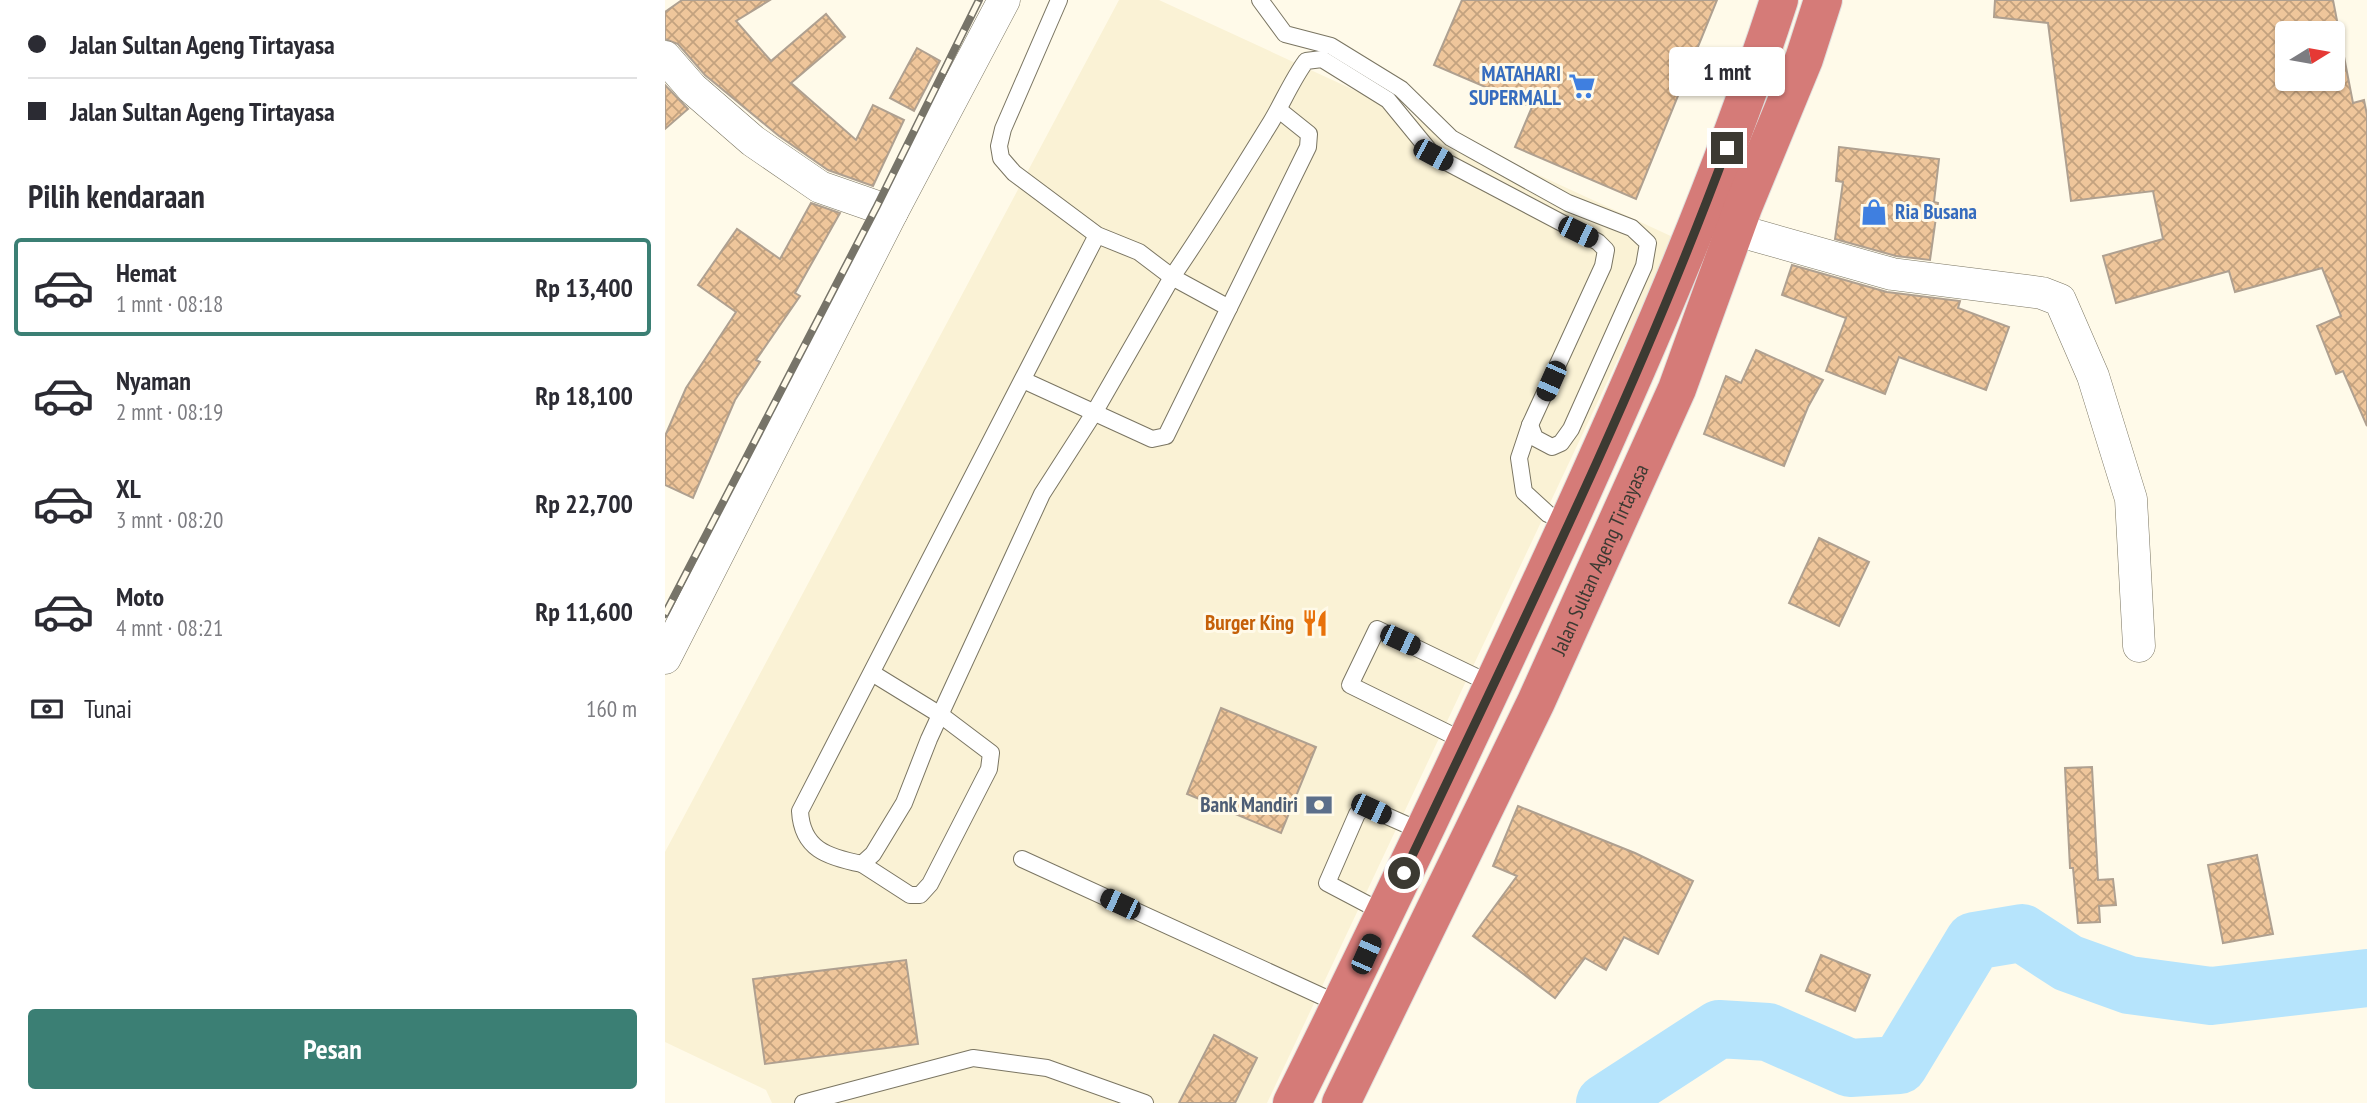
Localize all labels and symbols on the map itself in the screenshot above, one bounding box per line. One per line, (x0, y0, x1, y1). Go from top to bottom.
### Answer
north arrow (2275, 21, 2345, 91)
callout: 1 mnt (1669, 46, 1785, 96)
place label: MATAHARI SUPERMALL (1469, 60, 1561, 111)
supermarket icon: MATAHARI SUPERMALL (1567, 71, 1597, 101)
route end (1711, 132, 1743, 164)
car (1410, 136, 1457, 174)
shop icon: Ria Busana (1859, 197, 1889, 227)
place label: Ria Busana (1895, 198, 1977, 225)
car (1555, 213, 1602, 251)
car (1533, 358, 1570, 404)
street label: Jalan Sultan Ageng Tirtayasa (1544, 460, 1654, 660)
restaurant icon: Burger King (1300, 608, 1330, 638)
place label: Burger King (1205, 609, 1294, 636)
car (1377, 622, 1424, 658)
bank icon: Bank Mandiri (1304, 790, 1334, 820)
place label: Bank Mandiri (1200, 791, 1298, 818)
car (1348, 791, 1395, 827)
route start (1388, 857, 1420, 889)
car (1097, 886, 1144, 922)
car (1348, 931, 1385, 977)

